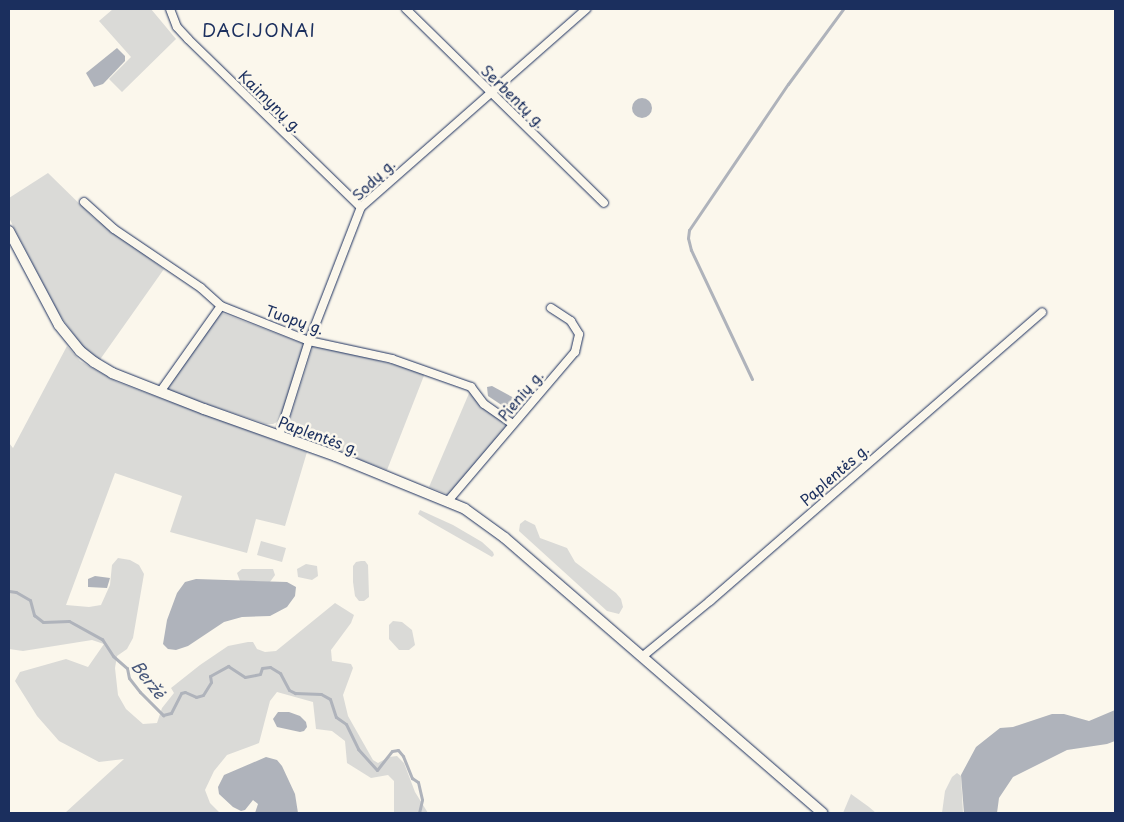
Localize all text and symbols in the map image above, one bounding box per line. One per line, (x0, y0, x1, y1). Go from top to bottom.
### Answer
district label: DACIJONAI (201, 19, 317, 41)
street label: Serbentų g. (478, 61, 550, 131)
street label: Kaimynų g. (235, 66, 307, 136)
street label: Sodų g. (348, 154, 398, 204)
street label: Tuopų g. (263, 301, 327, 337)
street label: Pienių g. (494, 366, 546, 424)
street label: Paplentės g. (276, 412, 362, 458)
street label: Paplentės g. (796, 439, 872, 509)
water label: Beržė (128, 656, 170, 702)

